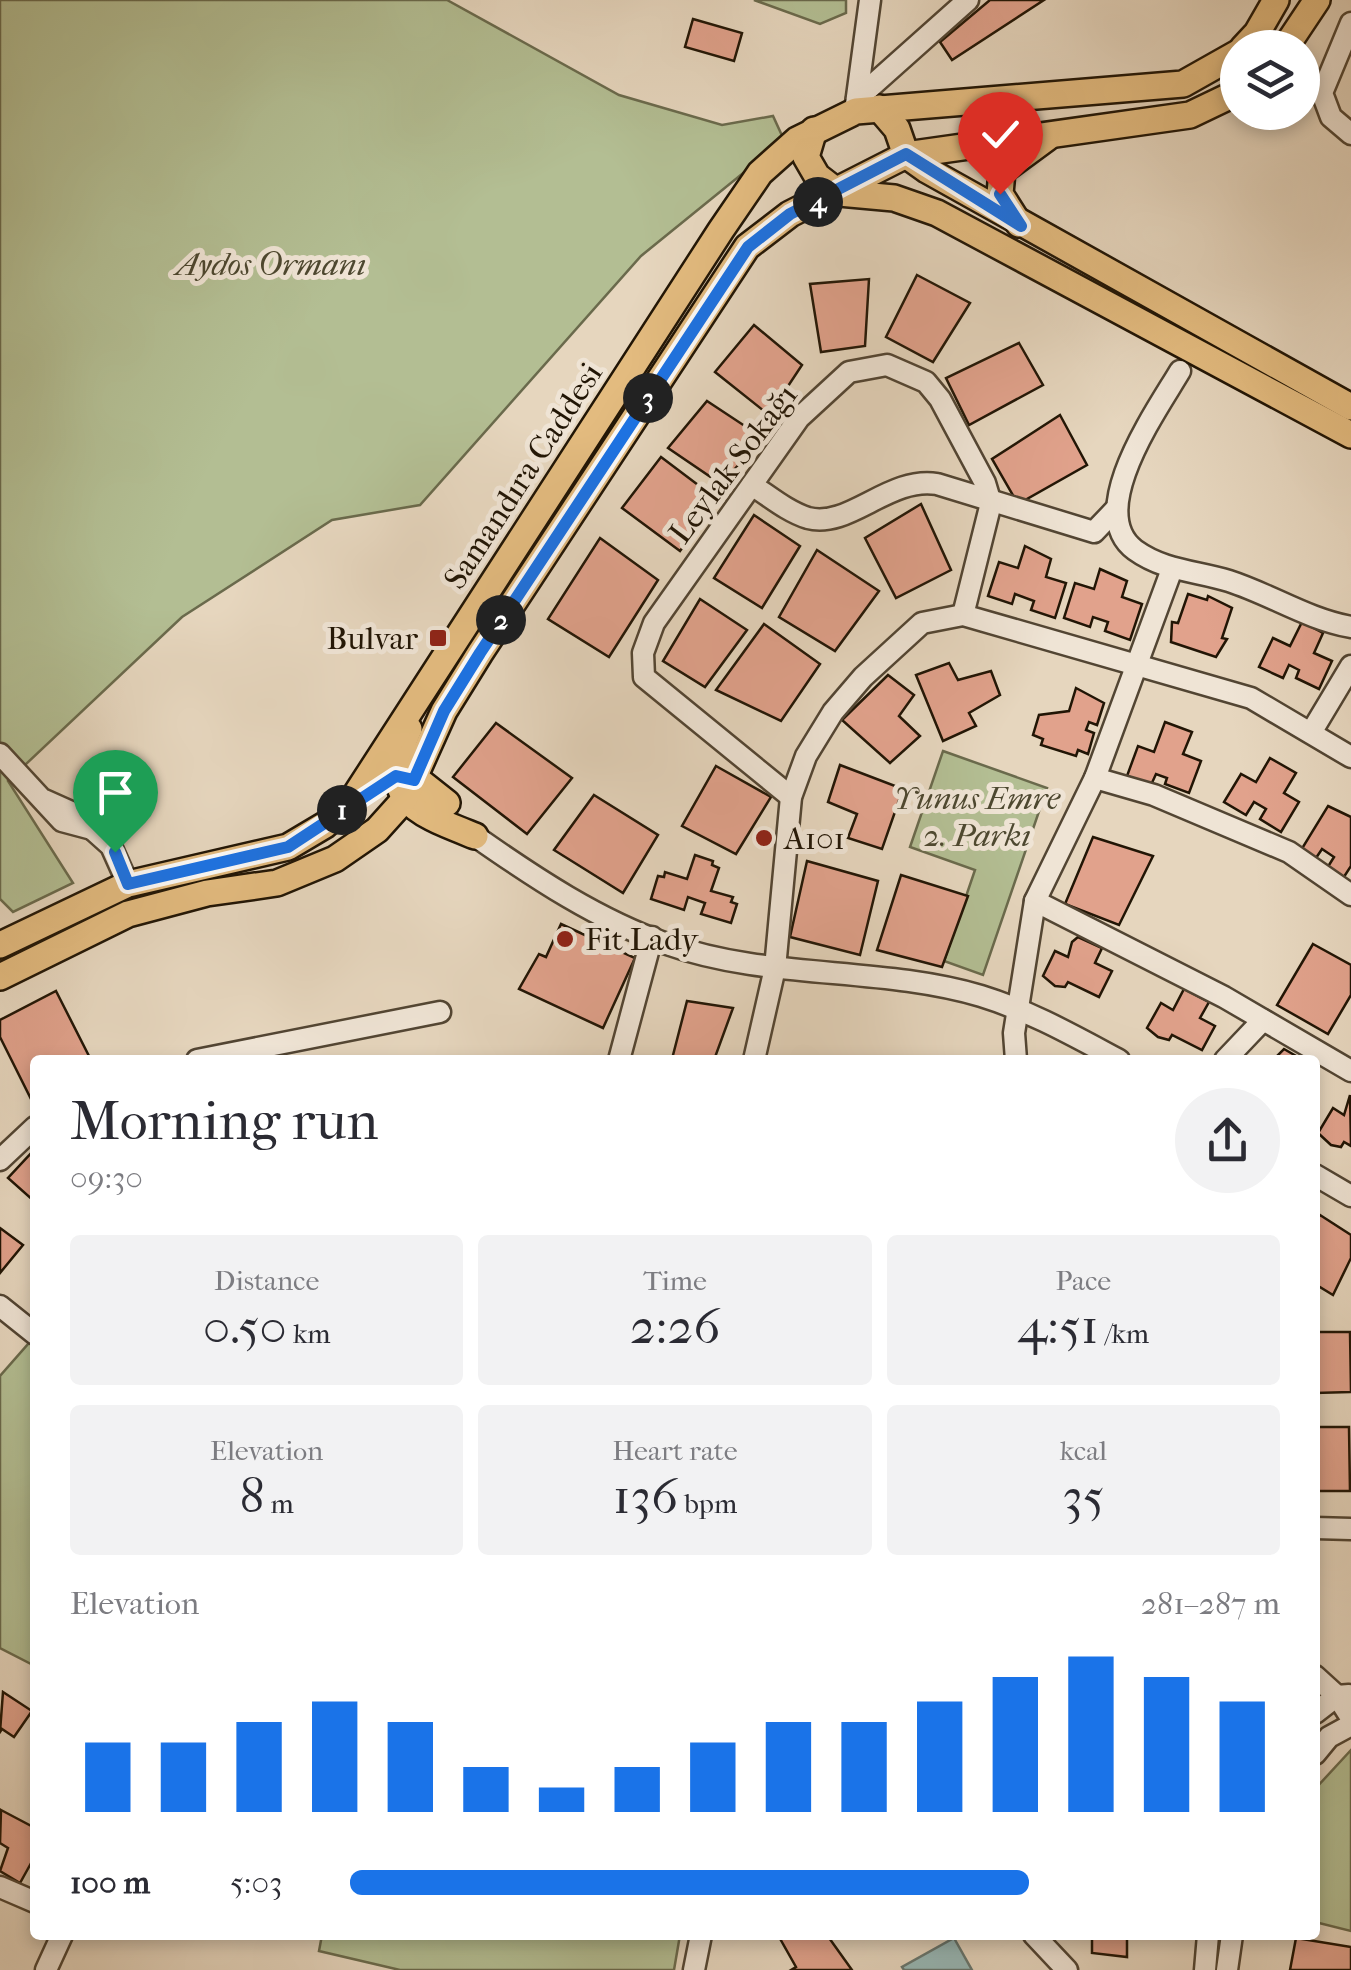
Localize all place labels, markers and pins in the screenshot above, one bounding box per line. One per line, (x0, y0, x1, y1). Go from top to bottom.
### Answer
pin (958, 92, 1043, 195)
pin: 4 (793, 177, 843, 227)
pin: 3 (623, 373, 673, 423)
pin: 2 (476, 595, 526, 645)
place label: Bulvar (327, 620, 418, 657)
marker: Bulvar (427, 627, 449, 649)
pin (73, 750, 158, 853)
pin: 1 (317, 785, 367, 835)
place label: A101 (782, 820, 845, 857)
marker: A101 (753, 827, 775, 849)
place label: Fit Lady (585, 921, 699, 958)
marker: Fit Lady (554, 928, 576, 950)

